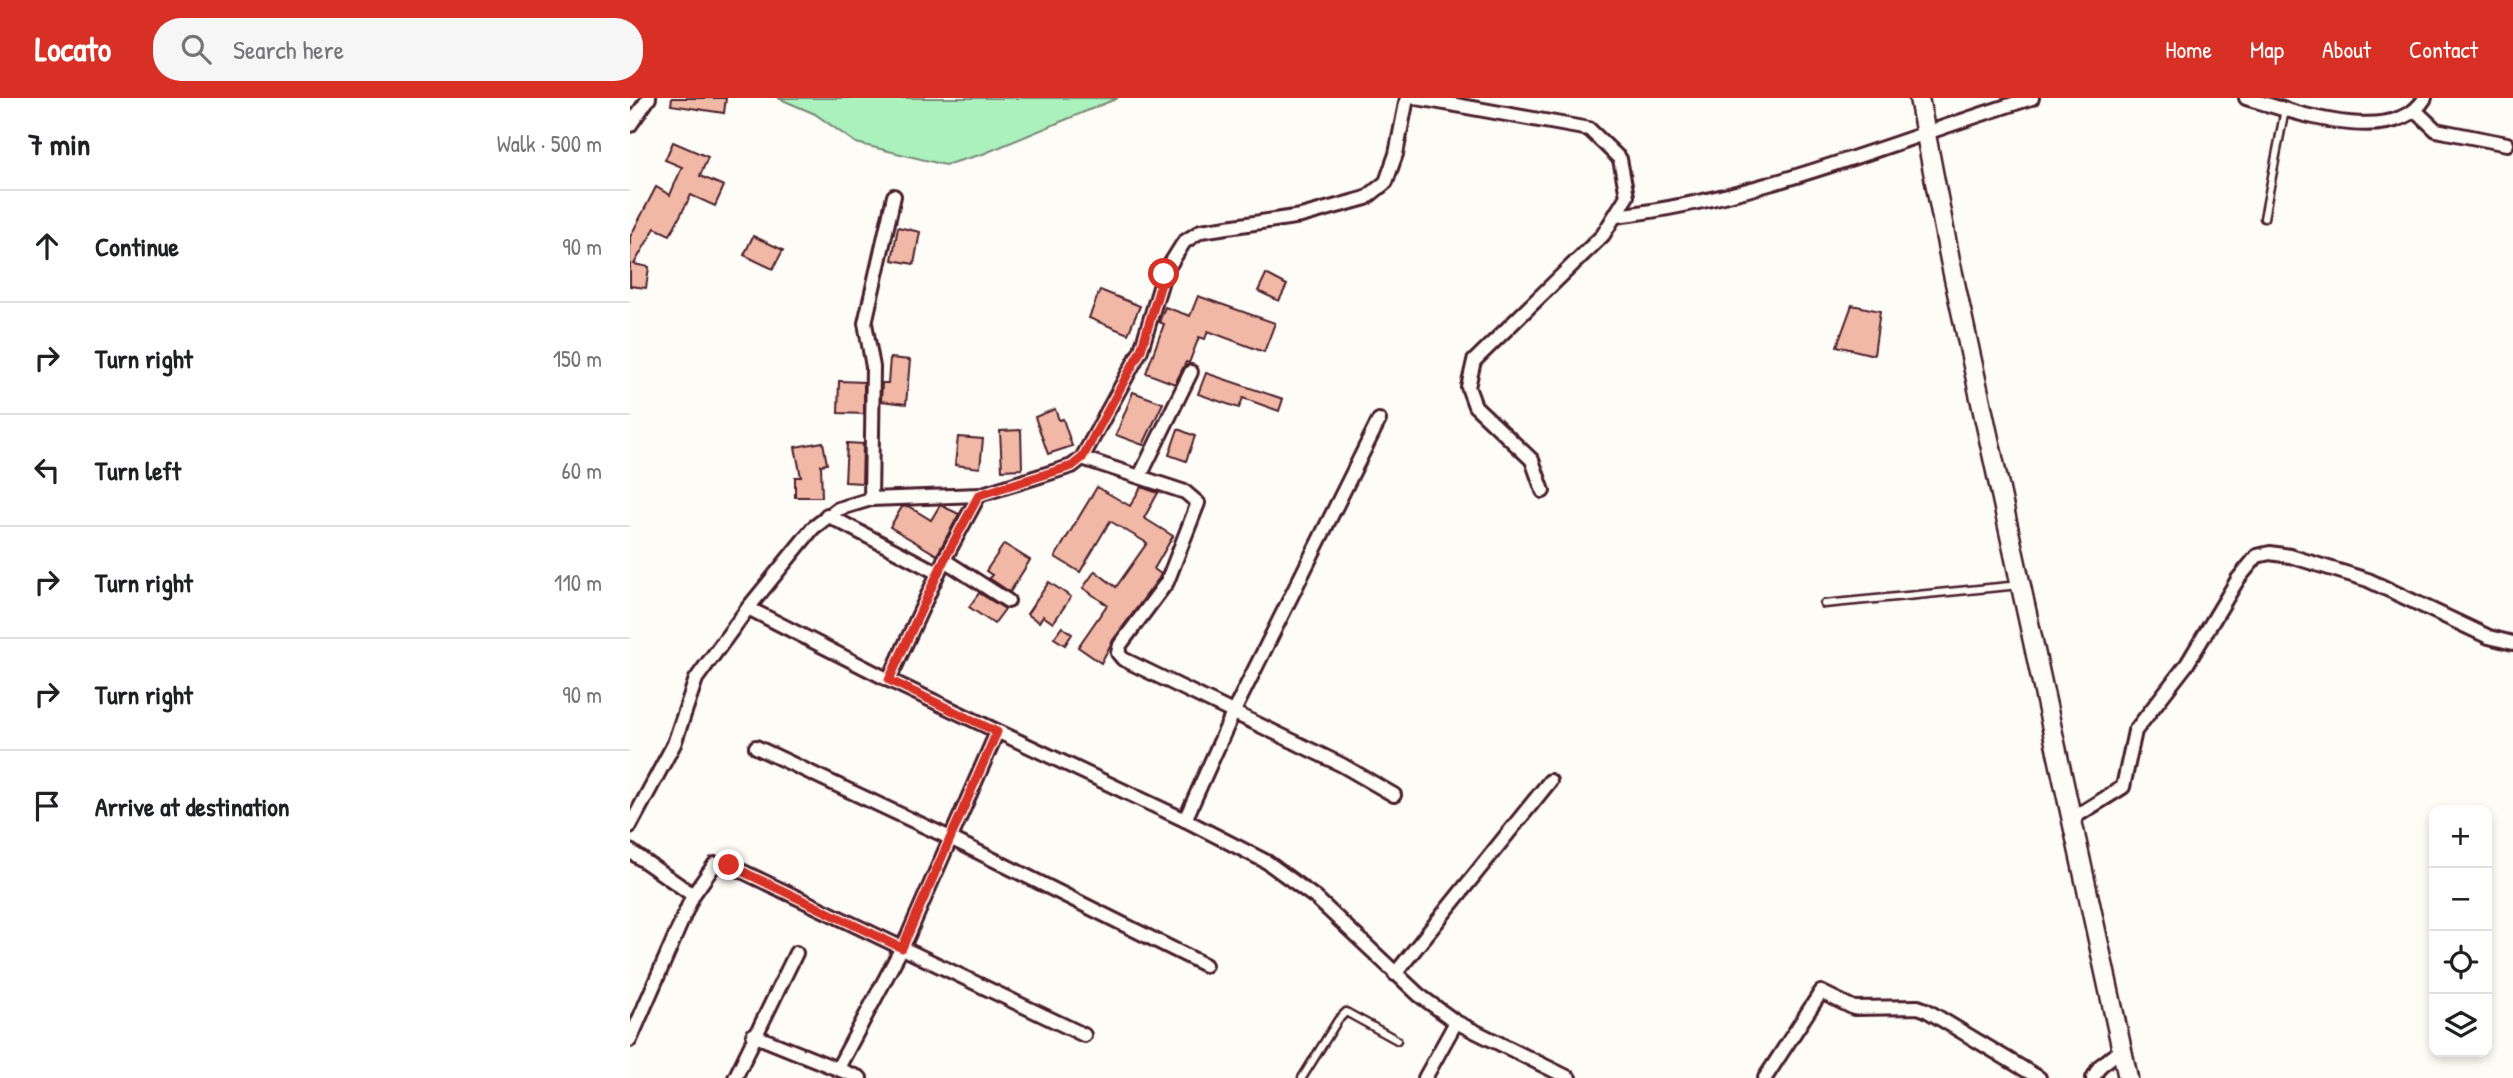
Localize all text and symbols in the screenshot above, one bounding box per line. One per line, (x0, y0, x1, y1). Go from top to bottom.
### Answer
search box (153, 18, 643, 81)
text: Locato (35, 27, 111, 71)
icon: search (177, 30, 215, 68)
text: Search here (233, 32, 344, 67)
text: Home (2165, 33, 2212, 65)
text: Map (2250, 33, 2284, 65)
text: About (2322, 33, 2371, 65)
text: Contact (2409, 33, 2478, 65)
text: 7 min (28, 124, 90, 164)
text: Walk · 500 m (497, 128, 602, 159)
icon: ahead (28, 227, 66, 265)
text: Continue (95, 229, 179, 264)
text: 90 m (562, 231, 602, 262)
route start (1148, 258, 1179, 289)
icon: right (28, 339, 66, 377)
text: Turn right (95, 341, 193, 376)
text: 150 m (553, 343, 602, 374)
icon: left (28, 451, 66, 489)
text: Turn left (95, 453, 181, 488)
text: 60 m (562, 455, 602, 486)
icon: right (28, 563, 66, 601)
text: Turn right (95, 565, 193, 600)
text: 110 m (554, 567, 602, 598)
icon: right (28, 675, 66, 713)
text: Turn right (95, 677, 193, 712)
text: 90 m (562, 679, 602, 710)
icon: arrive (28, 787, 66, 825)
text: Arrive at destination (95, 789, 290, 824)
map controls (2429, 805, 2492, 1057)
button: + (2429, 805, 2492, 868)
route end (713, 849, 744, 880)
button: − (2429, 868, 2492, 931)
button: locate (2429, 931, 2492, 994)
button: layers (2429, 994, 2492, 1057)

